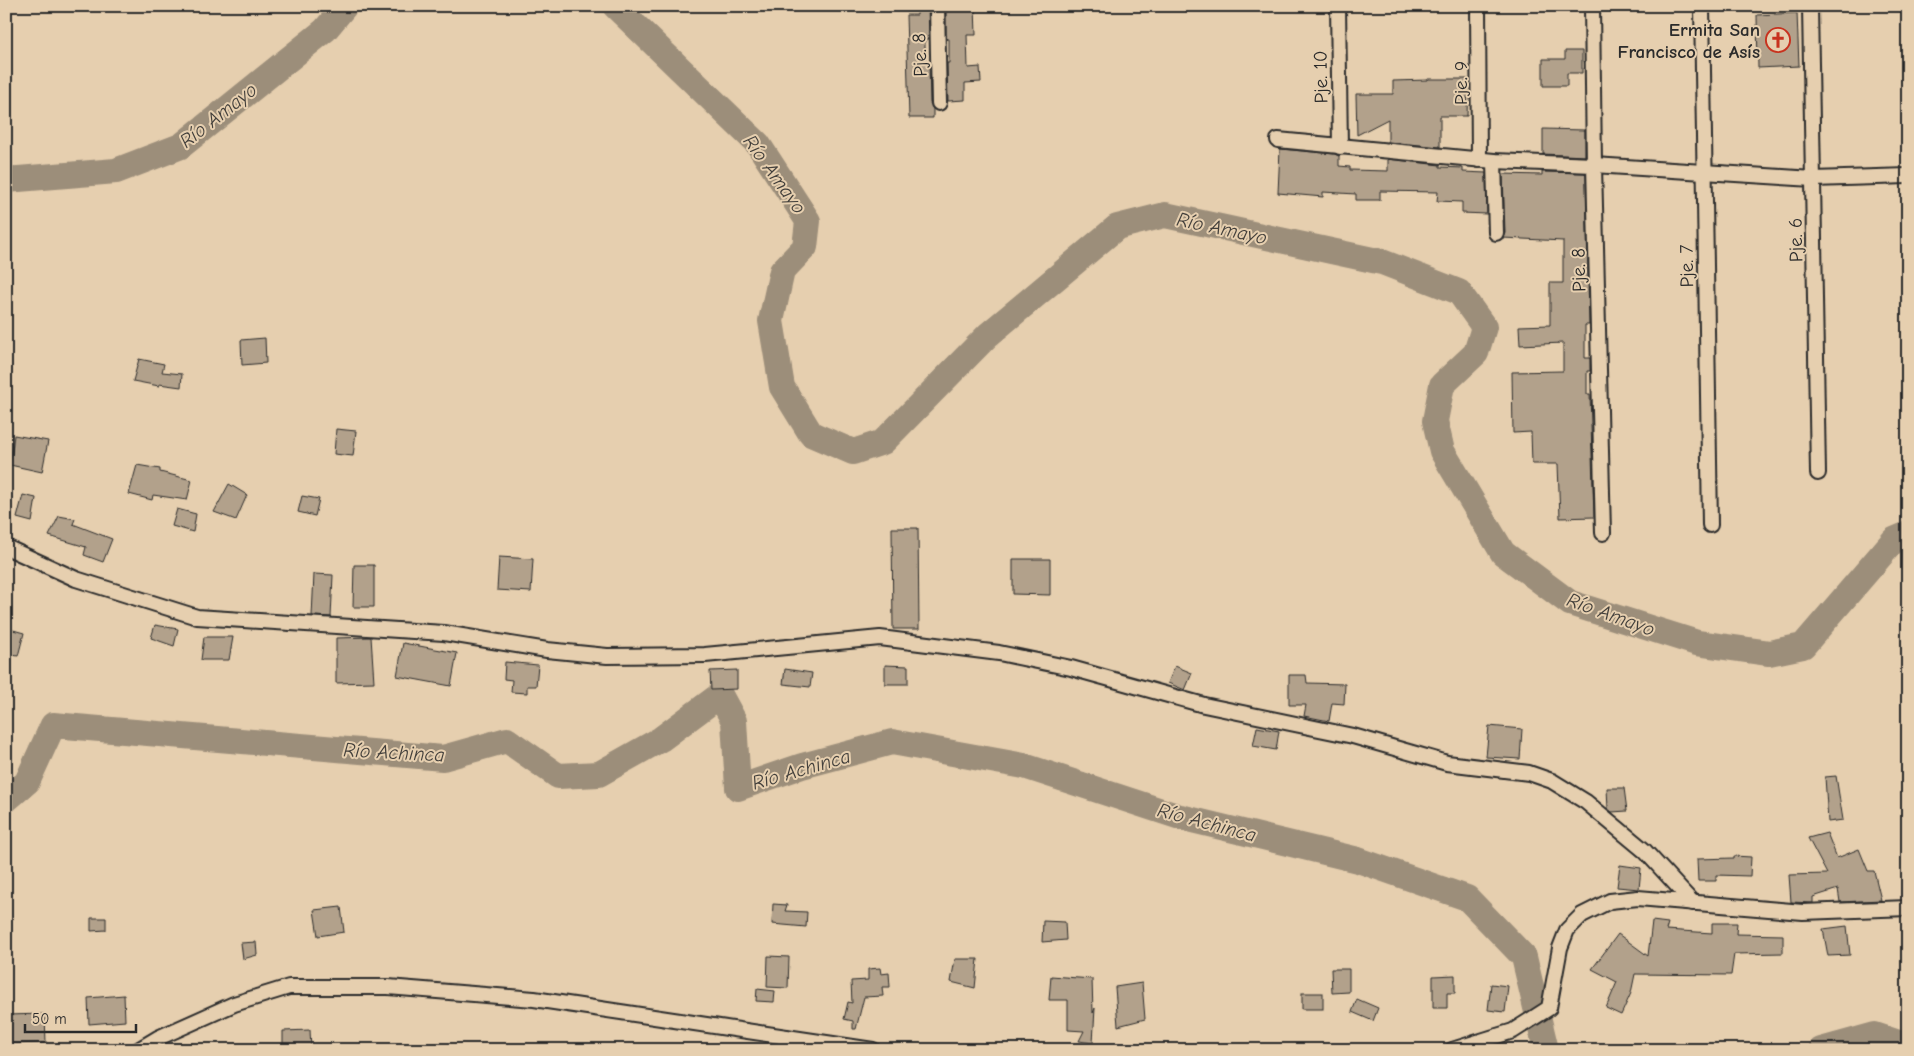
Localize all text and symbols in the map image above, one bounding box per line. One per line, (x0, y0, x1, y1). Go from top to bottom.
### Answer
place label: Ermita San Francisco de Asís (1617, 19, 1760, 63)
church icon: Ermita San Francisco de Asís (1765, 27, 1791, 53)
street label: Pje. 8 (908, 33, 932, 77)
street label: Pje. 10 (1310, 50, 1332, 104)
street label: Pje. 9 (1450, 61, 1472, 105)
water label: Río Amayo (175, 78, 262, 153)
water label: Río Amayo (738, 130, 811, 218)
water label: Río Amayo (1175, 208, 1269, 249)
street label: Pje. 6 (1785, 218, 1807, 262)
street label: Pje. 7 (1676, 244, 1698, 288)
street label: Pje. 8 (1568, 248, 1590, 292)
water label: Río Amayo (1564, 588, 1658, 641)
water label: Río Achinca (343, 738, 445, 767)
water label: Río Achinca (749, 744, 853, 795)
water label: Río Achinca (1155, 798, 1259, 847)
scale bar (25, 1001, 136, 1033)
text: 50 m (32, 1010, 67, 1028)

